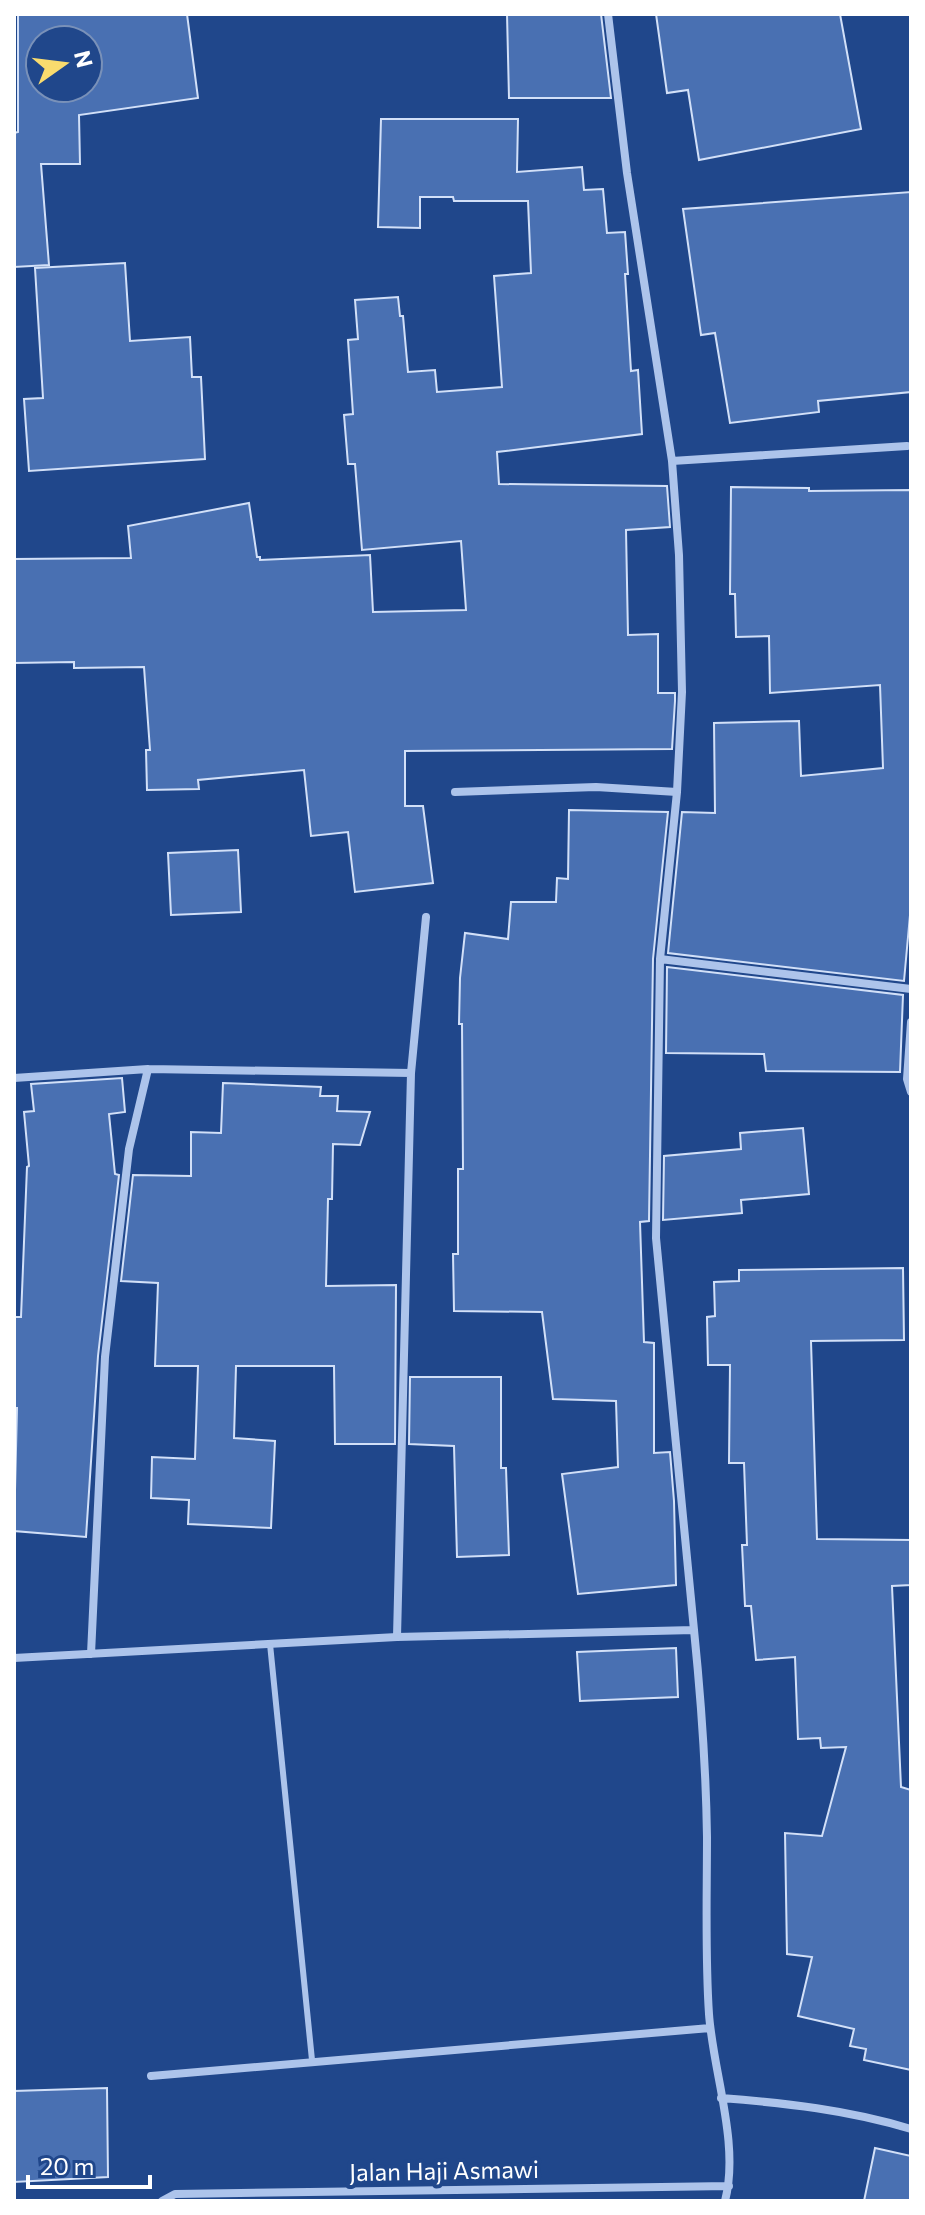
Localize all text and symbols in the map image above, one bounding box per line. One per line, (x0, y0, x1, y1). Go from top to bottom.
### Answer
north arrow (24, 24, 104, 104)
text: N (69, 48, 99, 70)
scale bar (28, 2139, 150, 2189)
text: 20 m (40, 2151, 94, 2180)
street label: Jalan Haji Asmawi (349, 2154, 539, 2186)

